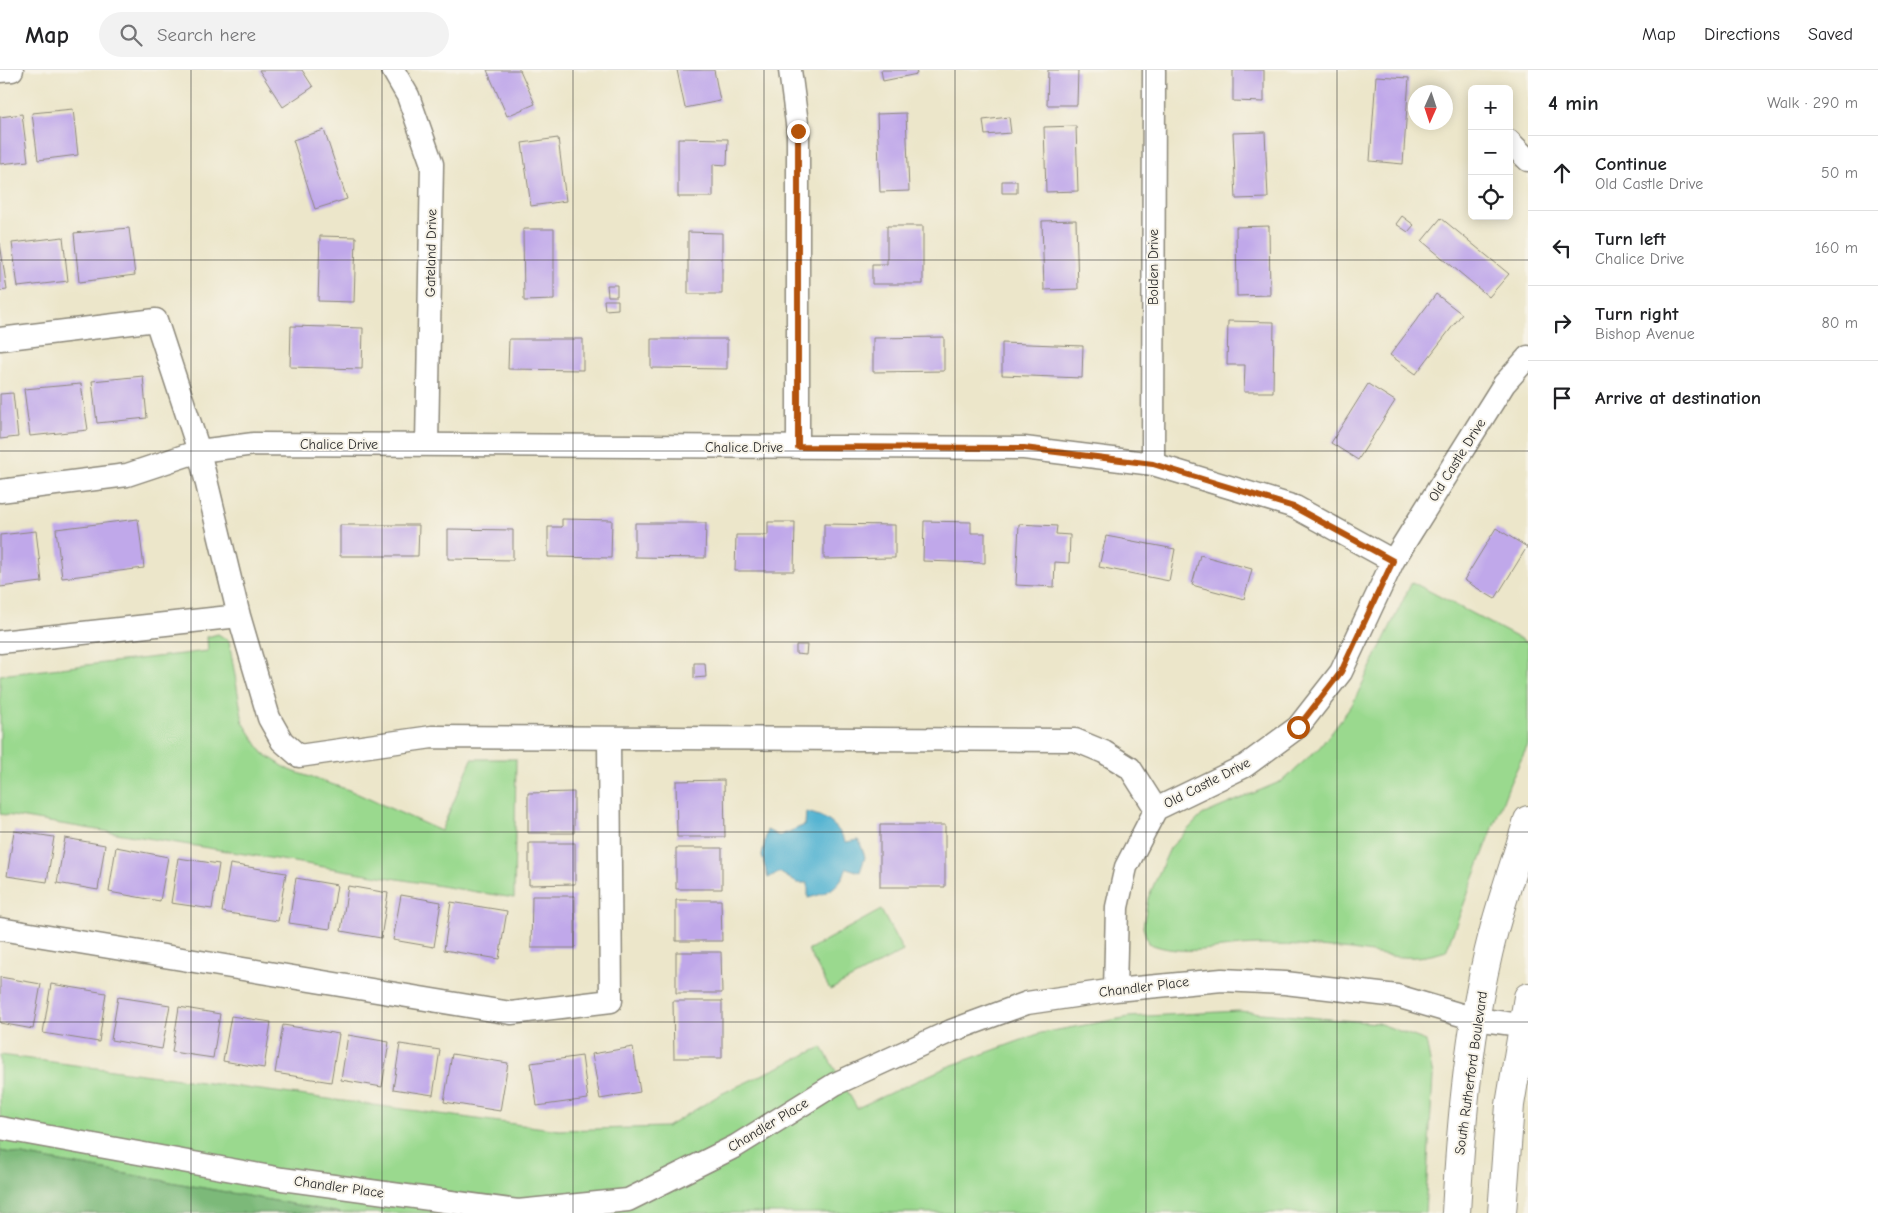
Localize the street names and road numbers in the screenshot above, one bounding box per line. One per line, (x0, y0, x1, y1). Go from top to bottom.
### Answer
street label: Gateland Drive (422, 209, 440, 297)
street label: Bolden Drive (1145, 229, 1162, 305)
street label: Old Castle Drive (1425, 415, 1489, 505)
street label: Chalice Drive (300, 436, 378, 453)
street label: Chalice Drive (705, 439, 783, 456)
street label: Old Castle Drive (1161, 754, 1253, 812)
street label: Chandler Place (1098, 973, 1190, 1001)
street label: South Rutherford Boulevard (1451, 990, 1491, 1156)
street label: Chandler Place (725, 1094, 811, 1156)
street label: Chandler Place (293, 1172, 385, 1202)

